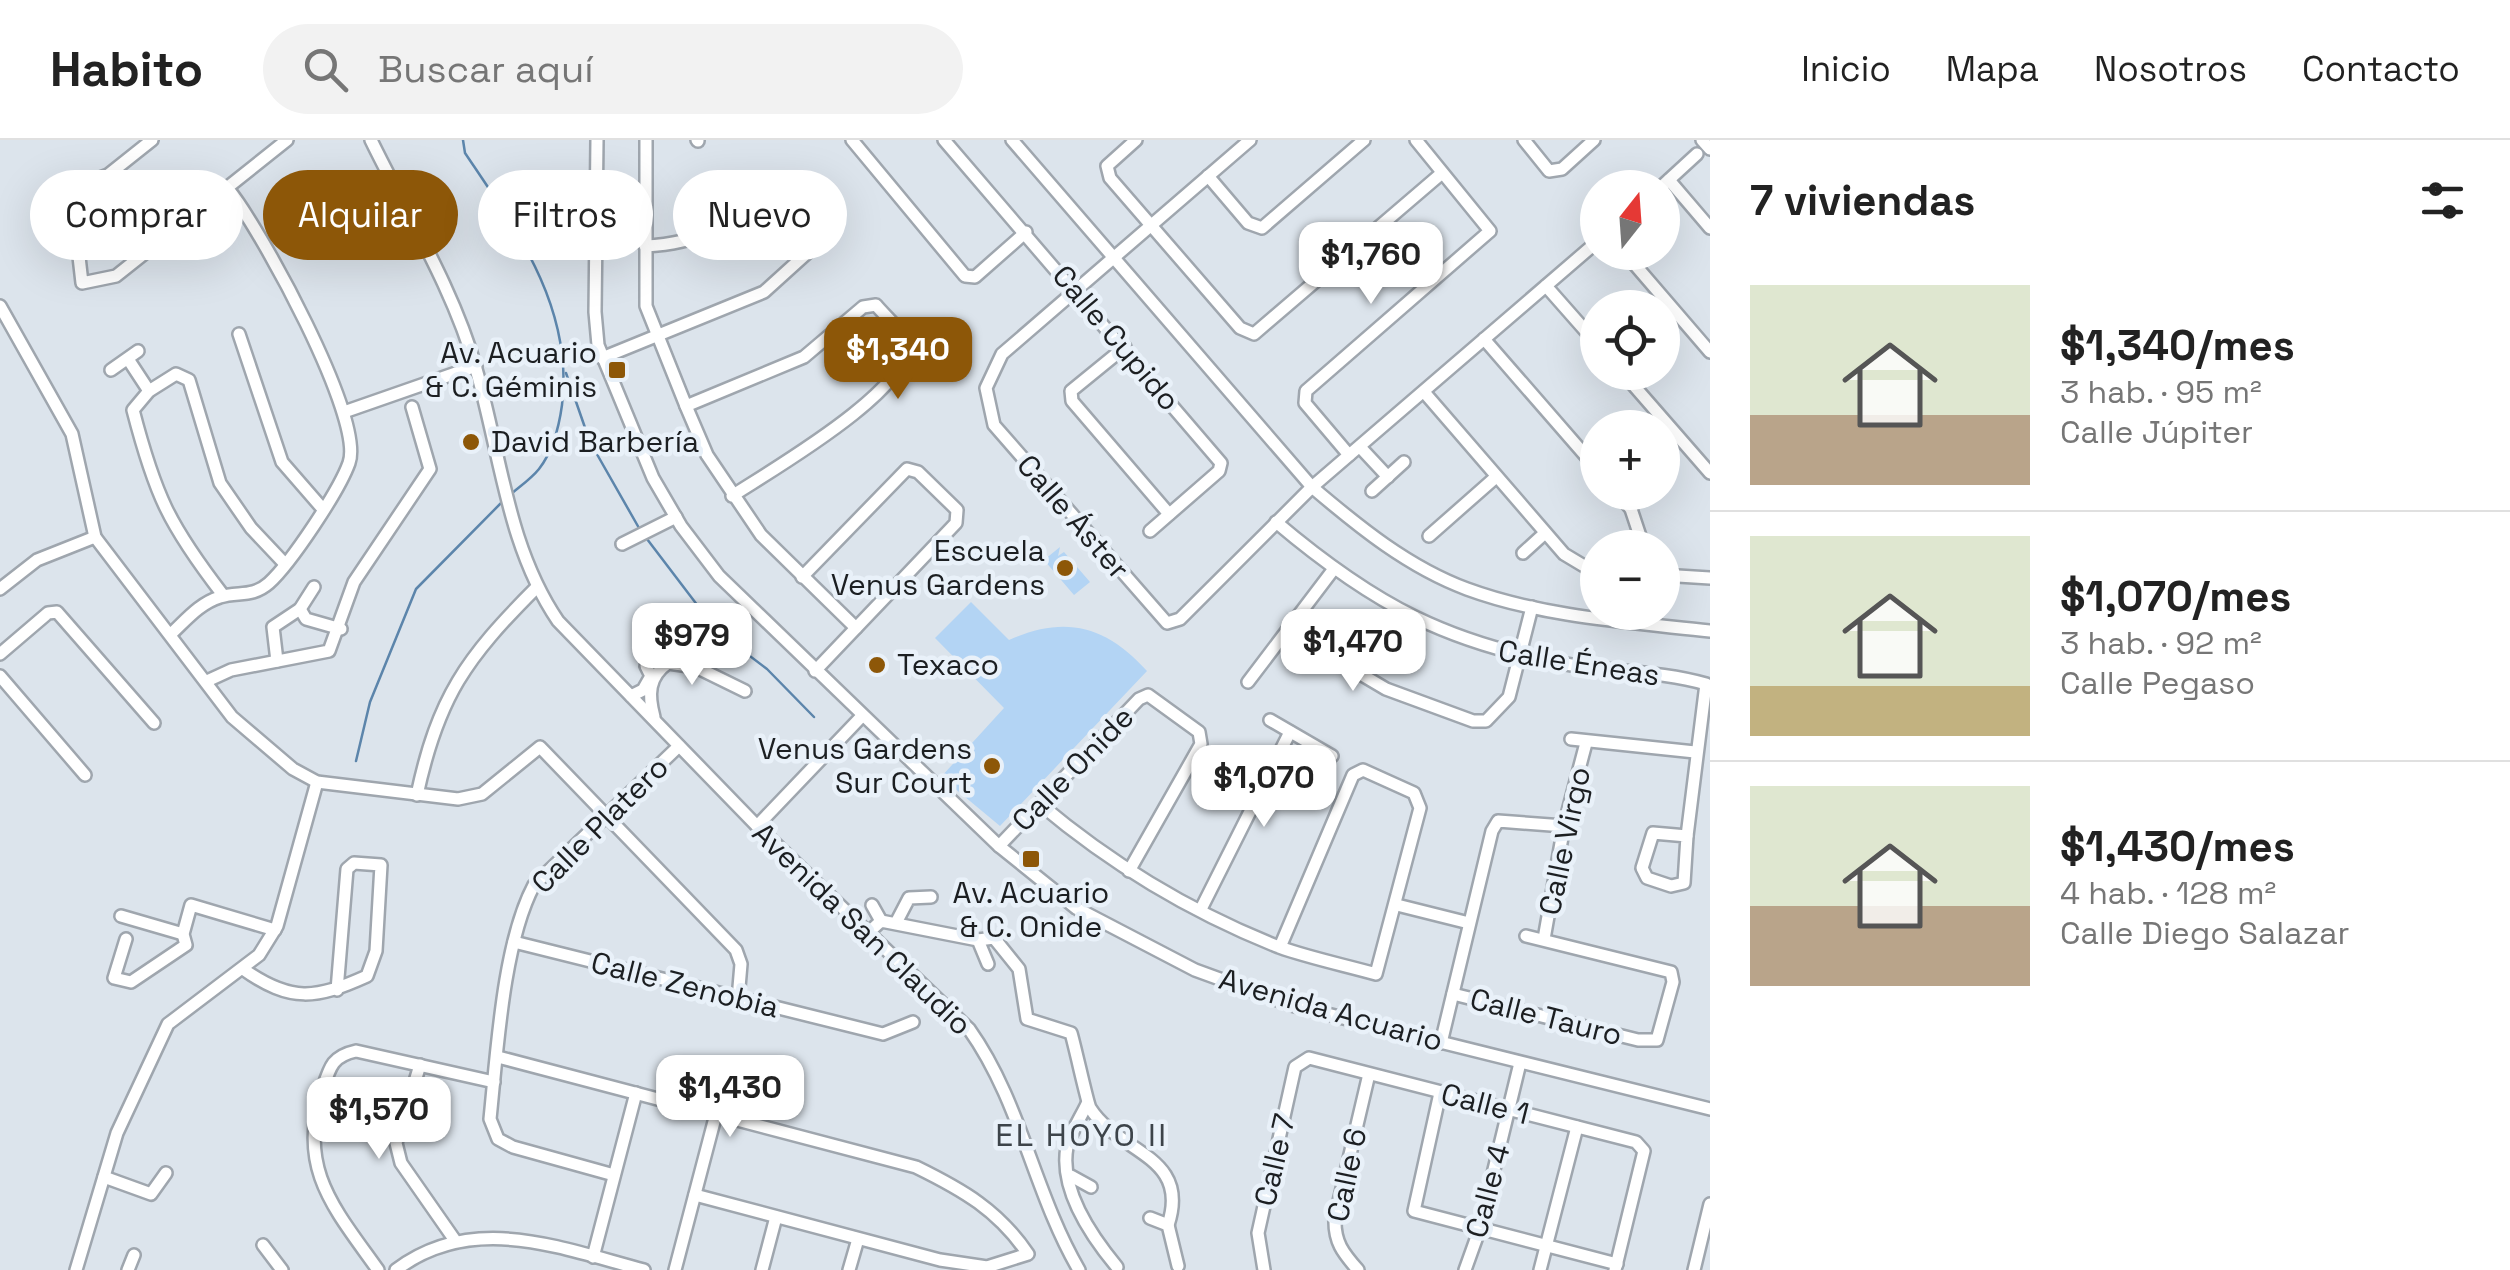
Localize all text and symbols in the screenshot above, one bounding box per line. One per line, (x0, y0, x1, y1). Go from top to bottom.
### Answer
search box (263, 24, 963, 114)
text: Habito (50, 39, 203, 100)
icon: search (298, 42, 353, 97)
text: Buscar aquí (378, 45, 593, 93)
text: Inicio (1801, 47, 1891, 91)
text: Mapa (1946, 47, 2039, 91)
text: Nosotros (2094, 47, 2247, 91)
text: Contacto (2302, 47, 2460, 91)
chip: Comprar (30, 170, 243, 260)
chip: Alquilar (263, 170, 458, 260)
chip: Filtros (478, 170, 653, 260)
chip: Nuevo (673, 170, 847, 260)
north arrow (1580, 170, 1680, 270)
map controls (1580, 170, 1680, 630)
icon: filters (2415, 173, 2470, 228)
text: 7 viviendas (1750, 174, 1975, 227)
pin: $1,760 (1290, 222, 1452, 307)
text: $1,760 (1321, 234, 1421, 274)
street label: Calle Cupido (1044, 257, 1189, 419)
button: locate (1580, 290, 1680, 390)
pin: $1,340 (817, 317, 979, 402)
text: $1,340/mes (2060, 319, 2295, 372)
icon: home (1830, 325, 1950, 445)
text: $1,340 (846, 329, 950, 369)
place label: Av. Acuario & C. Géminis (425, 333, 597, 406)
marker: Av. Acuario & C. Géminis (606, 359, 628, 381)
text: 3 hab. · 95 m² (2060, 372, 2262, 412)
button: + (1580, 410, 1680, 510)
text: Calle Júpiter (2060, 412, 2253, 452)
place label: David Barbería (491, 422, 699, 461)
marker: David Barbería (460, 431, 482, 453)
street label: Calle Áster (1008, 446, 1138, 587)
button: − (1580, 530, 1680, 630)
place label: Escuela Venus Gardens (831, 531, 1045, 604)
marker: Escuela Venus Gardens (1054, 557, 1076, 579)
text: $1,070/mes (2060, 570, 2291, 623)
icon: home (1830, 576, 1950, 696)
pin: $979 (633, 603, 751, 688)
pin: $1,470 (1272, 609, 1434, 694)
text: $979 (654, 615, 730, 655)
text: $1,470 (1303, 621, 1403, 661)
text: 3 hab. · 92 m² (2060, 623, 2262, 663)
street label: Calle Éneas (1496, 631, 1662, 694)
place label: Texaco (897, 645, 999, 684)
marker: Texaco (866, 654, 888, 676)
text: Calle Pegaso (2060, 663, 2255, 703)
street label: Calle Onide (1003, 698, 1142, 840)
place label: Venus Gardens Sur Court (758, 729, 972, 802)
pin: $1,070 (1183, 745, 1345, 830)
street label: Calle Platero (523, 748, 677, 902)
marker: Venus Gardens Sur Court (981, 755, 1003, 777)
text: $1,070 (1213, 757, 1315, 797)
street label: Calle Virgo (1530, 763, 1599, 919)
street label: Avenida San Claudio (744, 814, 980, 1044)
text: $1,430/mes (2060, 820, 2295, 873)
icon: home (1830, 826, 1950, 946)
marker: Av. Acuario & C. Onide (1020, 848, 1042, 870)
place label: Av. Acuario & C. Onide (953, 873, 1109, 946)
text: 4 hab. · 128 m² (2060, 873, 2276, 913)
text: Calle Diego Salazar (2060, 913, 2350, 953)
street label: Calle Zenobia (587, 942, 783, 1027)
street label: Avenida Acuario (1215, 959, 1448, 1060)
street label: Calle Tauro (1466, 979, 1626, 1054)
pin: $1,430 (649, 1055, 811, 1140)
text: $1,430 (678, 1067, 782, 1107)
street label: Calle 1 (1437, 1074, 1533, 1133)
pin: $1,570 (298, 1077, 460, 1162)
text: $1,570 (329, 1089, 429, 1129)
street label: Calle 7 (1245, 1110, 1304, 1210)
district label: EL HOYO II (995, 1115, 1169, 1155)
street label: Calle 6 (1318, 1124, 1375, 1225)
street label: Calle 4 (1456, 1140, 1519, 1242)

